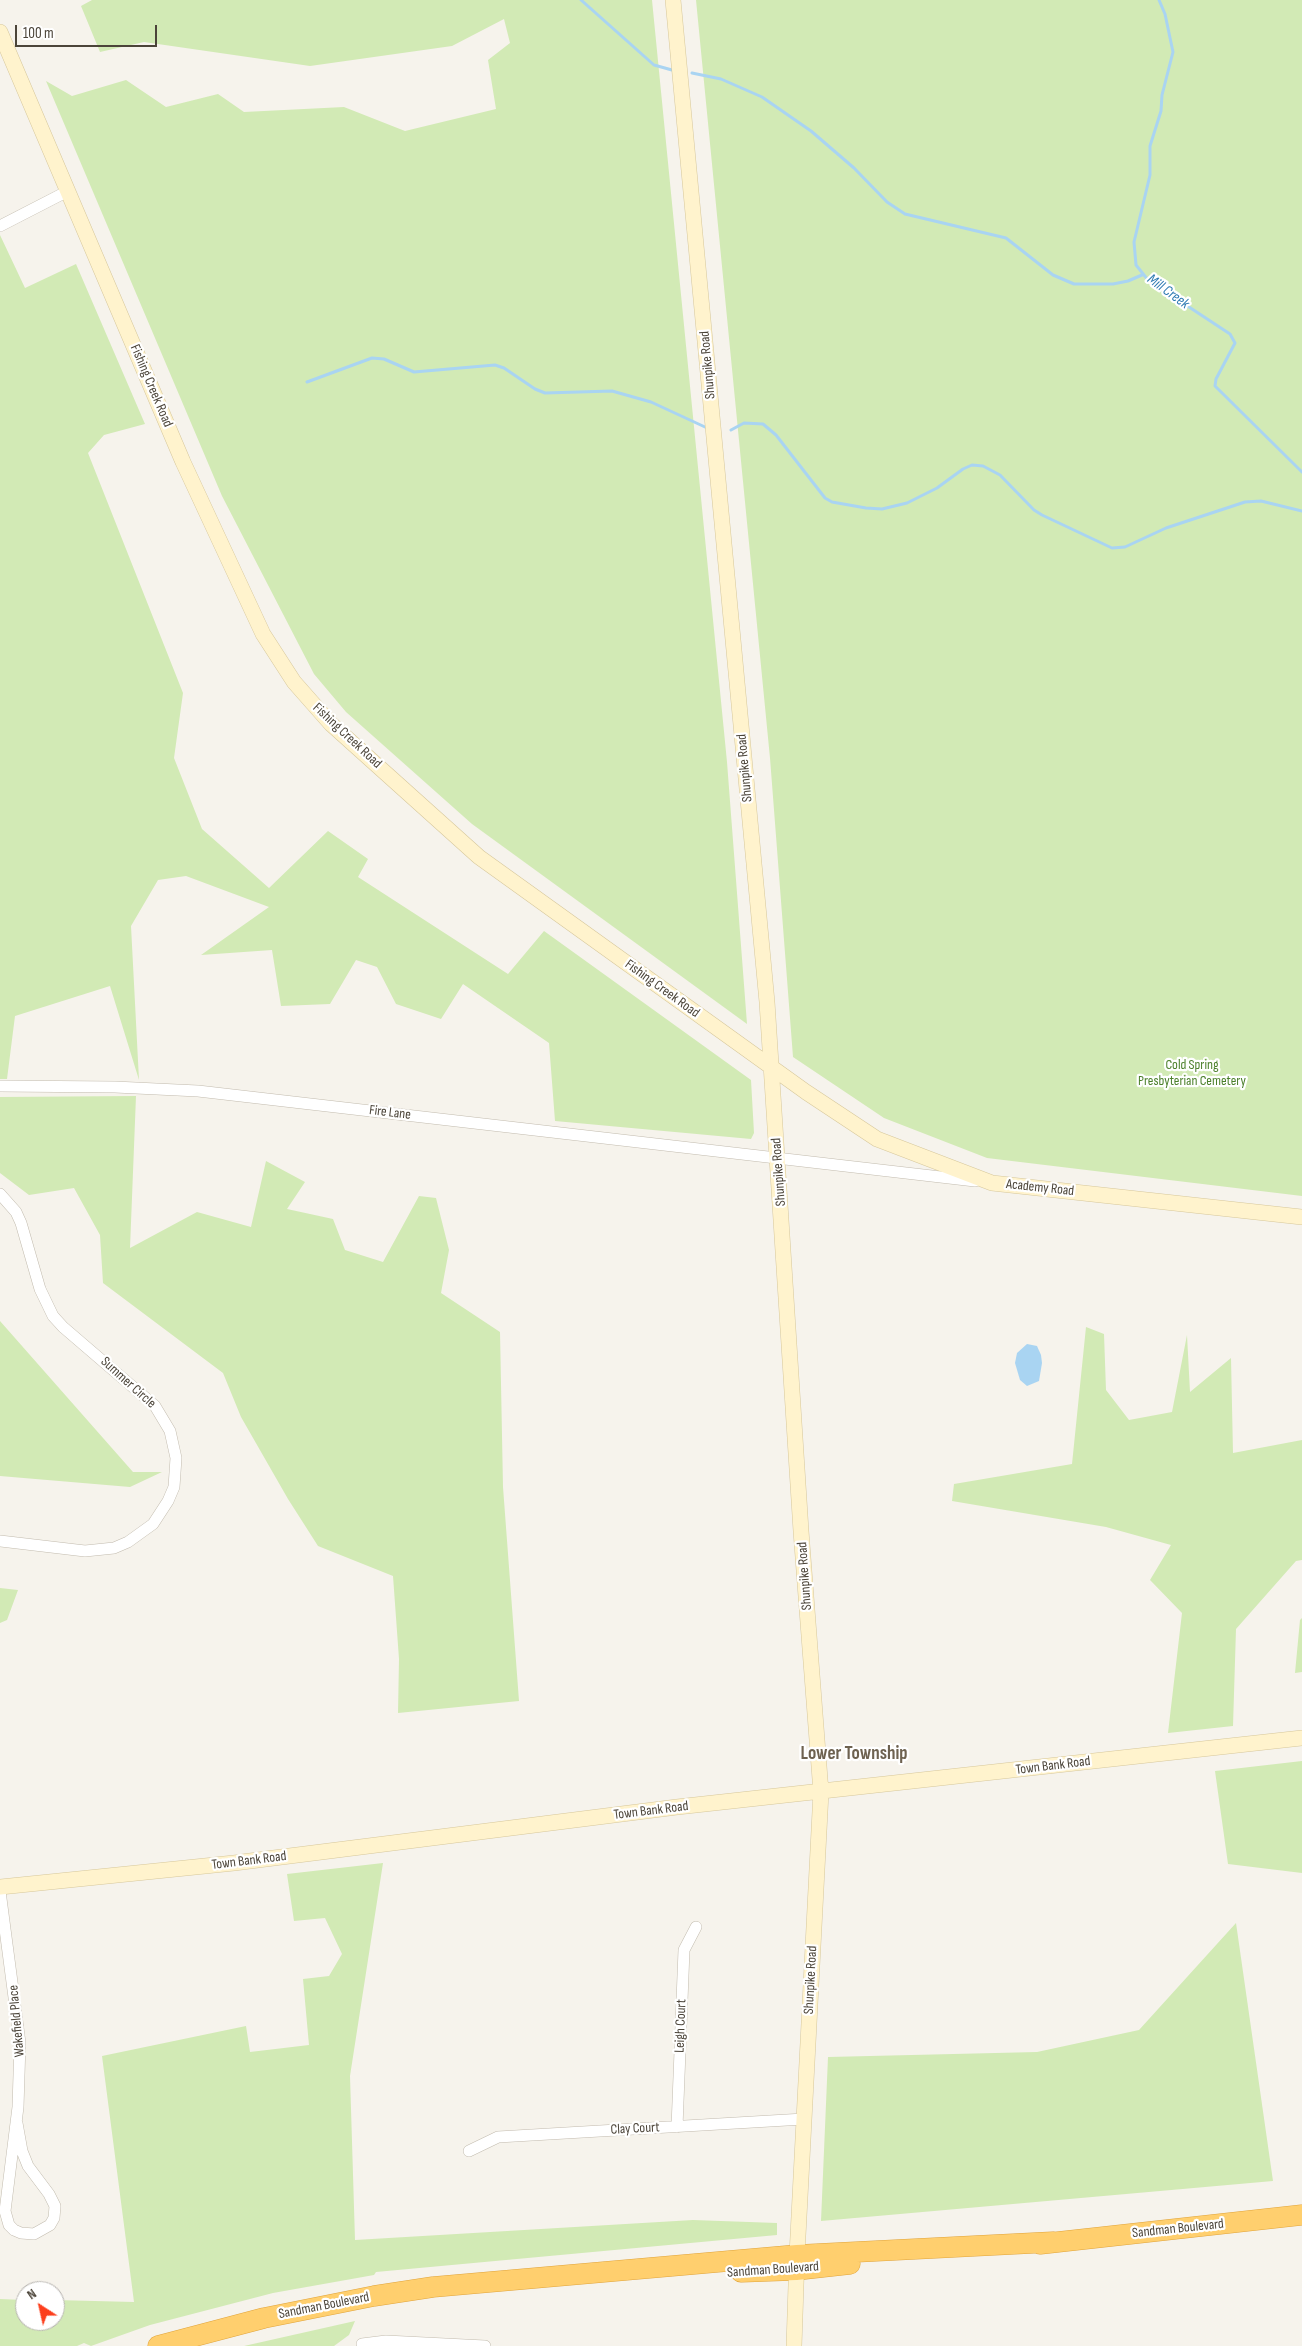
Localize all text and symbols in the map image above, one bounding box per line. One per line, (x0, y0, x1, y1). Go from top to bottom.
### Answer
scale bar (18, 15, 160, 47)
text: 100 m (23, 24, 54, 43)
water label: Mill Creek (1143, 271, 1193, 313)
street label: Shunpike Road (697, 330, 719, 400)
street label: Fishing Creek Road (126, 342, 176, 430)
street label: Fishing Creek Road (309, 700, 385, 772)
street label: Shunpike Road (734, 733, 756, 803)
street label: Fishing Creek Road (621, 956, 703, 1022)
park label: Cold Spring Presbyterian Cemetery (1138, 1057, 1246, 1090)
street label: Fire Lane (368, 1102, 412, 1124)
street label: Shunpike Road (768, 1137, 790, 1207)
street label: Academy Road (1005, 1176, 1075, 1200)
street label: Summer Circle (97, 1354, 159, 1412)
street label: Shunpike Road (794, 1541, 816, 1611)
district label: Lower Township (801, 1743, 907, 1765)
street label: Town Bank Road (1015, 1753, 1091, 1779)
street label: Town Bank Road (613, 1798, 689, 1824)
street label: Town Bank Road (211, 1848, 287, 1874)
street label: Shunpike Road (801, 1945, 821, 2015)
street label: Wakefield Place (5, 1984, 29, 2058)
street label: Leigh Court (672, 1999, 690, 2053)
street label: Clay Court (610, 2119, 660, 2139)
street label: Sandman Boulevard (1131, 2216, 1225, 2242)
street label: Sandman Boulevard (726, 2258, 820, 2282)
north arrow (15, 2281, 65, 2331)
text: N (24, 2285, 40, 2303)
street label: Sandman Boulevard (277, 2289, 371, 2323)

